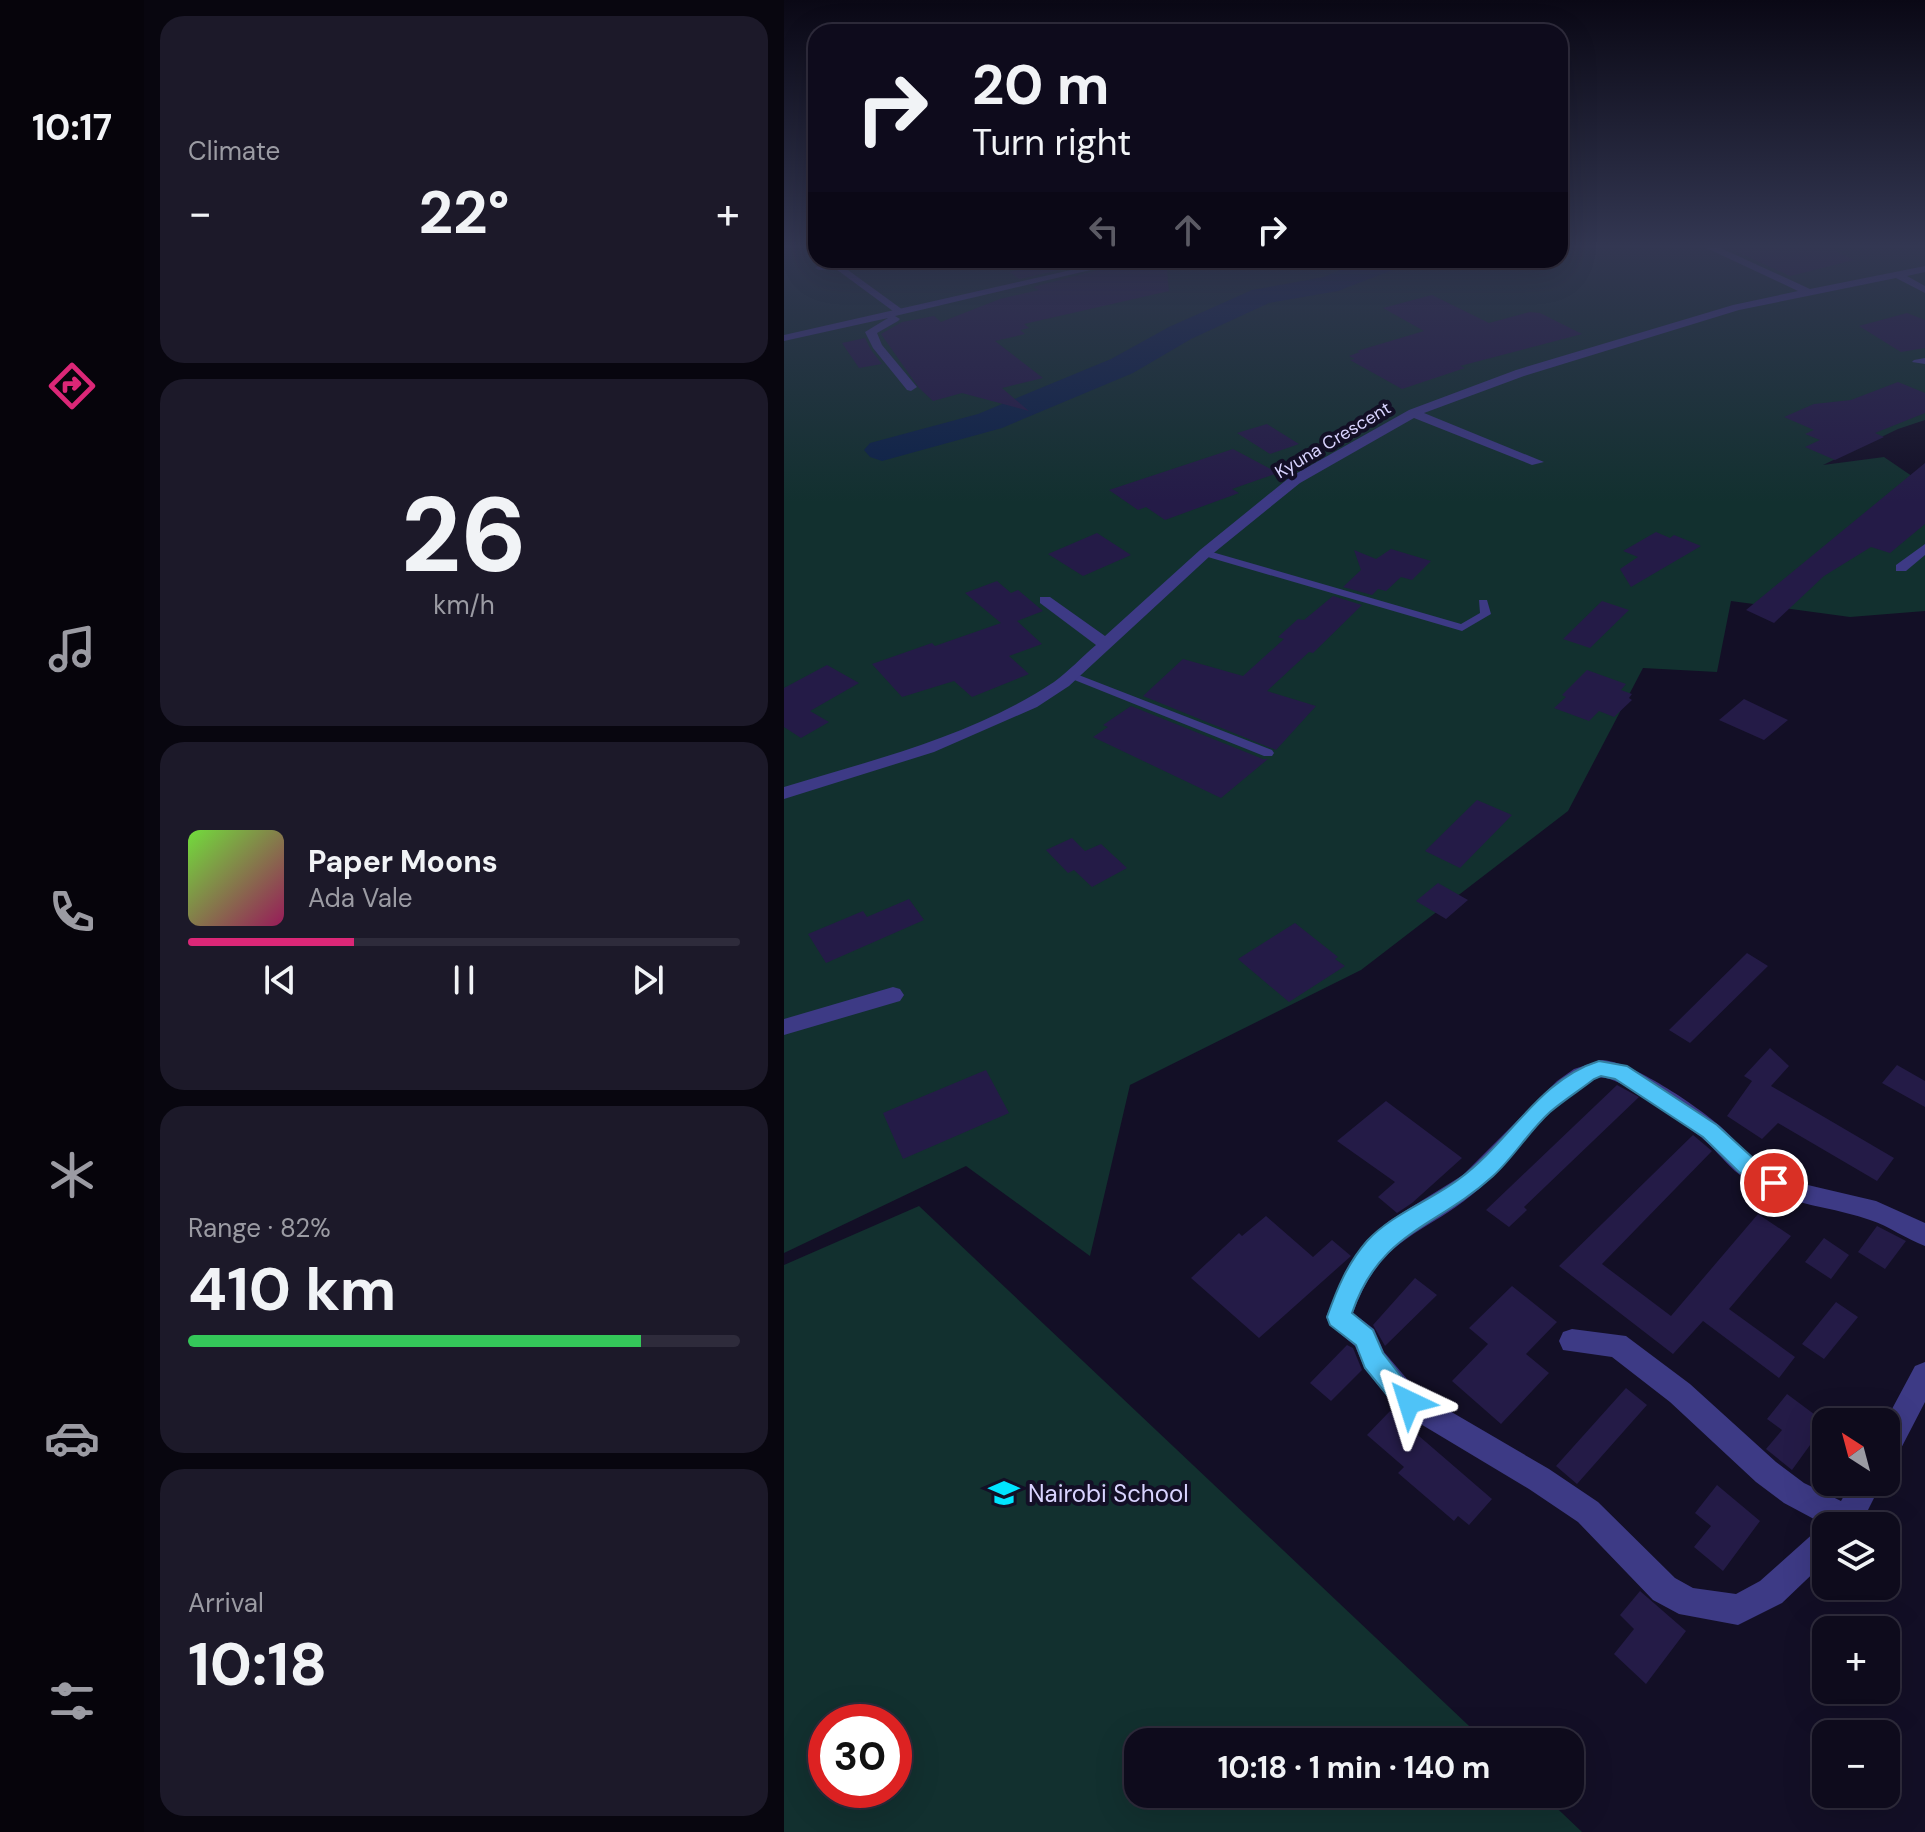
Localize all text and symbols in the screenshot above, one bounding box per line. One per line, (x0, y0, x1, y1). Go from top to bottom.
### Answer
text: 20 m (972, 48, 1109, 121)
icon: right (840, 56, 944, 160)
text: 10:17 (32, 104, 112, 151)
text: Turn right (972, 119, 1131, 166)
text: Climate (188, 134, 280, 168)
text: 22° (418, 173, 510, 252)
text: − (188, 184, 212, 242)
text: + (716, 184, 740, 242)
icon: left (1082, 208, 1126, 252)
icon: ahead (1166, 208, 1210, 252)
icon: right (1250, 208, 1294, 252)
icon: directions (44, 358, 100, 414)
street label: Kyuna Crescent (1271, 396, 1395, 484)
text: 26 (401, 468, 527, 603)
text: km/h (433, 588, 495, 622)
icon: music (44, 621, 100, 677)
text: Paper Moons (308, 842, 498, 881)
text: Ada Vale (308, 881, 413, 915)
icon: phone (44, 884, 100, 940)
icon: previous (258, 958, 302, 1002)
icon: pause (442, 958, 486, 1002)
icon: next (626, 958, 670, 1002)
icon: climate (44, 1147, 100, 1203)
pin (1740, 1149, 1808, 1217)
icon: arrive (1752, 1161, 1796, 1205)
text: Range · 82% (188, 1211, 331, 1245)
text: 410 km (188, 1250, 396, 1329)
position arrow (1367, 1360, 1451, 1444)
north arrow (1812, 1408, 1900, 1496)
map controls (1812, 1408, 1900, 1808)
icon: car (44, 1410, 100, 1466)
school or university icon: Nairobi School (987, 1476, 1021, 1510)
place label: Nairobi School (1028, 1478, 1189, 1509)
button: layers (1812, 1512, 1900, 1600)
text: Arrival (188, 1586, 264, 1620)
button: + (1812, 1616, 1900, 1704)
text: 10:18 (188, 1625, 327, 1704)
icon: filters (44, 1673, 100, 1729)
speed limit sign: 30 (808, 1704, 912, 1808)
button: − (1812, 1720, 1900, 1808)
text: 10:18 · 1 min · 140 m (1218, 1748, 1490, 1787)

